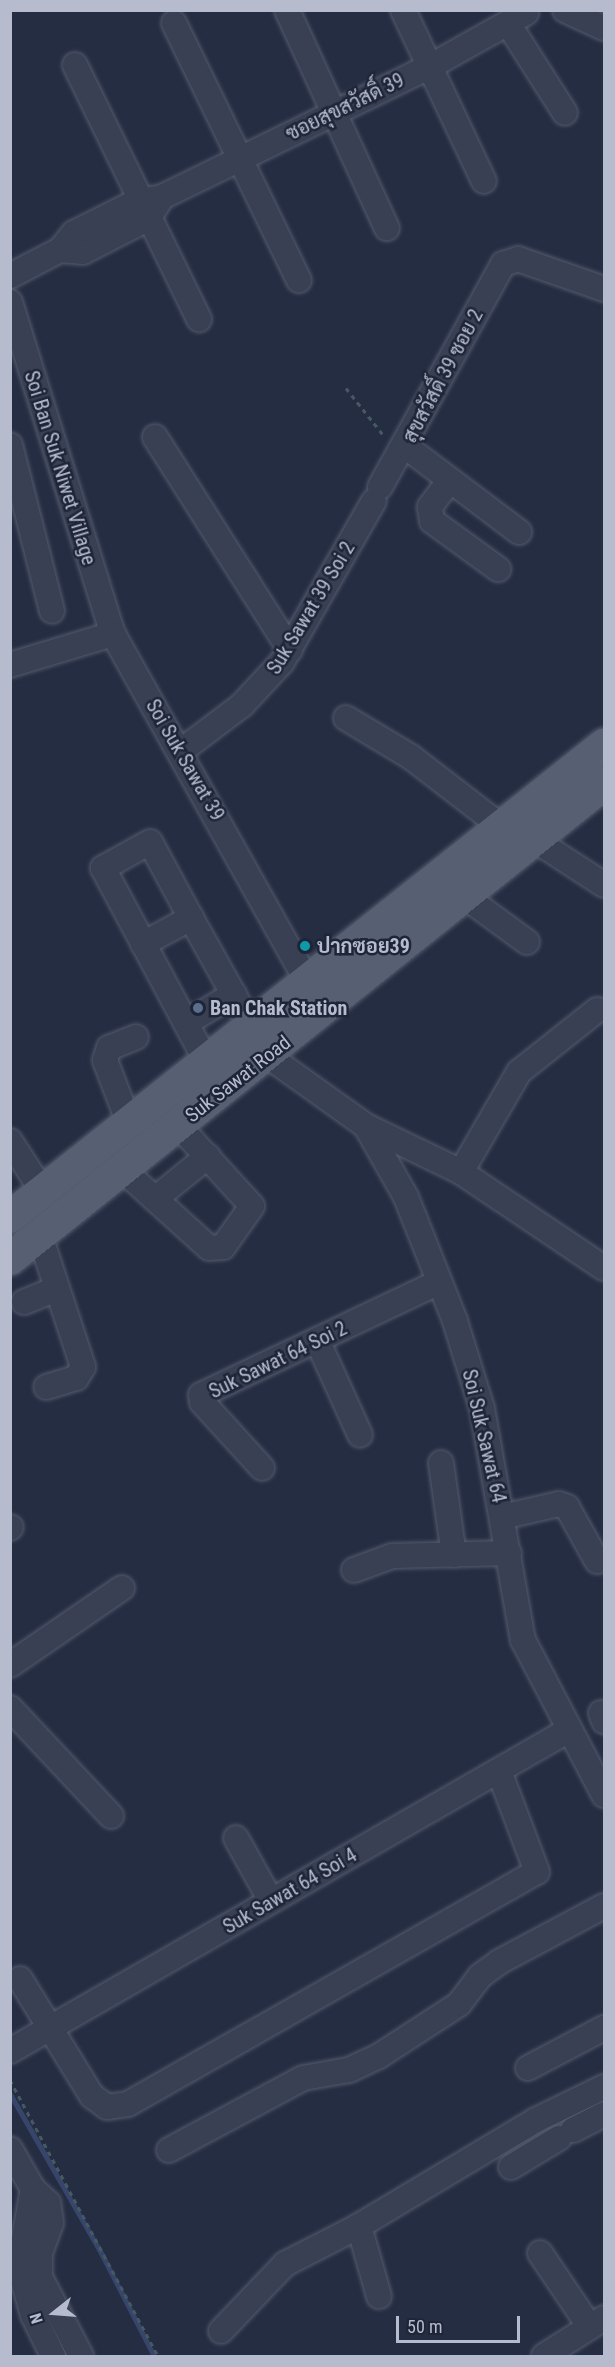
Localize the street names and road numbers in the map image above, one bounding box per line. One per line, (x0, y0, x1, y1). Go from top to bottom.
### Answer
street label: ซอยสุขสวัสดิ์ 39 (282, 68, 408, 146)
street label: สุขสวัสดิ์ 39 ซอย 2 (398, 305, 488, 447)
street label: Soi Ban Suk Niwet Village (19, 368, 101, 568)
street label: Suk Sawat 39 Soi 2 (262, 537, 360, 679)
street label: Soi Suk Sawat 39 (141, 695, 229, 825)
street label: Suk Sawat Road (181, 1030, 295, 1128)
street label: Suk Sawat 64 Soi 2 (205, 1316, 351, 1404)
street label: Soi Suk Sawat 64 (457, 1367, 511, 1505)
street label: Suk Sawat 64 Soi 4 (219, 1843, 361, 1939)

